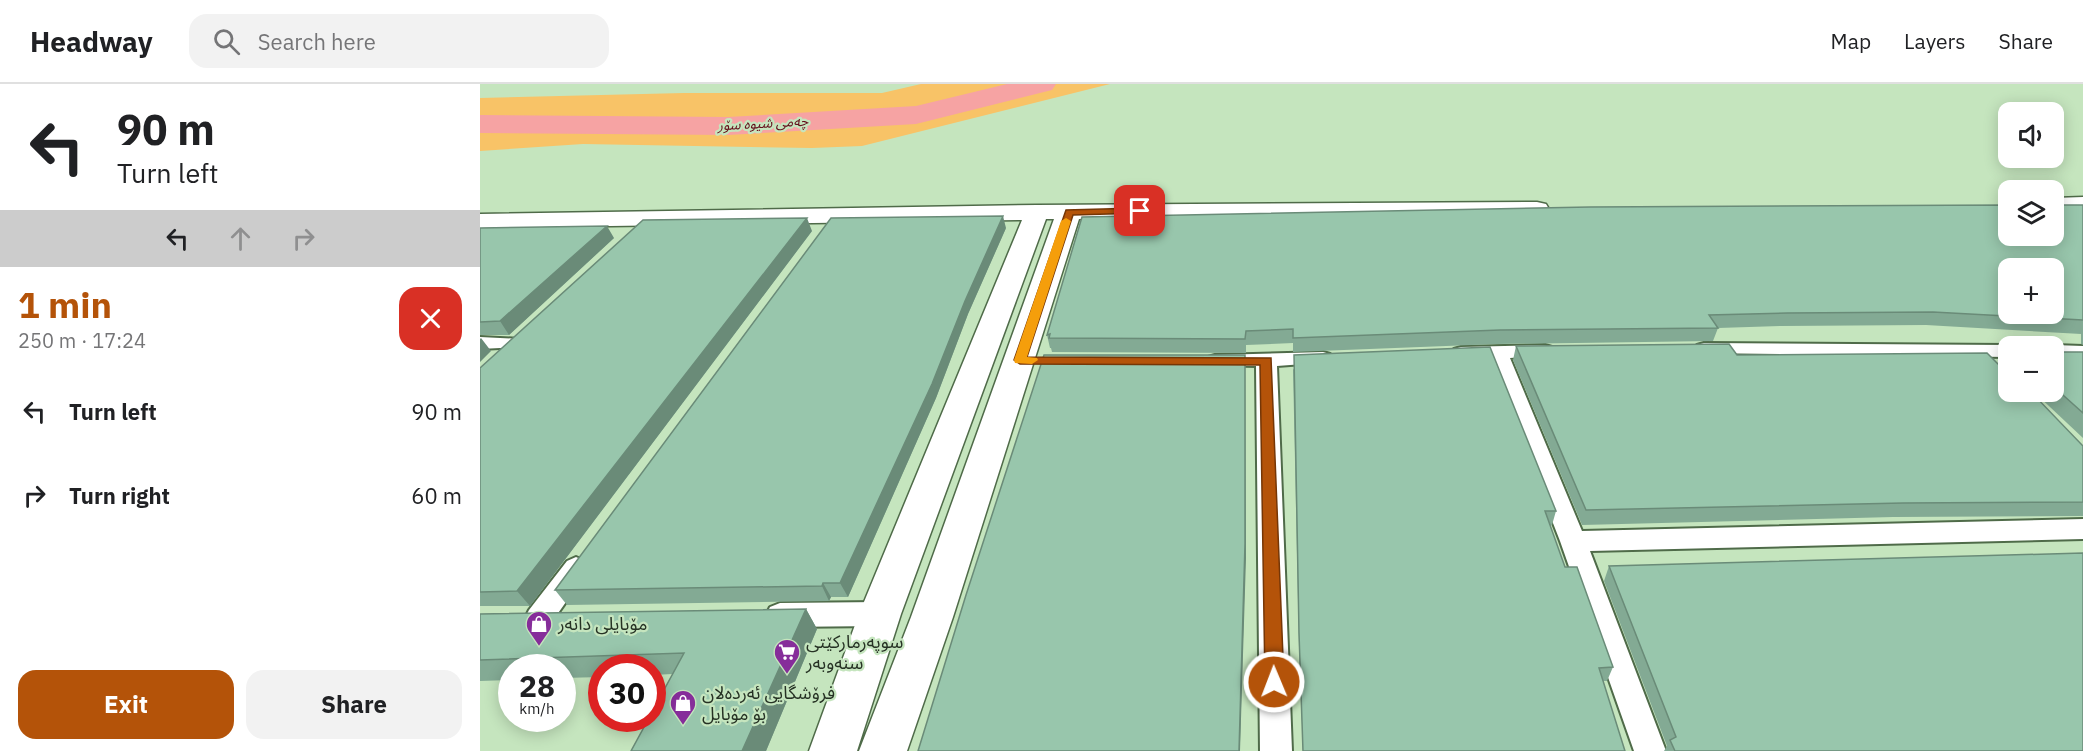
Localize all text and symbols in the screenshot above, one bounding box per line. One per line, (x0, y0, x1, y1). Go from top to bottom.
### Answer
search box (189, 14, 609, 68)
text: Headway (30, 23, 153, 60)
icon: search (210, 25, 243, 58)
text: Search here (258, 27, 376, 56)
text: Map (1831, 27, 1871, 55)
text: Layers (1904, 27, 1966, 55)
text: Share (1999, 27, 2053, 55)
text: 90 m (117, 102, 215, 157)
map controls (1998, 102, 2064, 402)
button: sound (1998, 102, 2064, 168)
icon: left (18, 108, 96, 186)
water label: چەمی شیوە سۆر (716, 112, 809, 135)
text: Turn left (117, 155, 218, 190)
button: layers (1998, 180, 2064, 246)
pin (1114, 185, 1165, 236)
icon: arrive (1123, 194, 1156, 227)
icon: left (161, 222, 194, 255)
icon: ahead (224, 222, 257, 255)
icon: right (287, 222, 320, 255)
button: + (1998, 258, 2064, 324)
text: 1 min (18, 281, 112, 328)
button: close (399, 287, 462, 350)
text: 250 m · 17:24 (18, 327, 146, 354)
button: − (1998, 336, 2064, 402)
icon: left (18, 395, 51, 428)
text: Turn left (69, 397, 157, 426)
text: 90 m (411, 397, 462, 426)
icon: right (18, 479, 51, 512)
text: Turn right (69, 481, 170, 510)
text: 60 m (411, 481, 462, 510)
shop icon: مۆبایلی دانەر (524, 609, 554, 647)
place label: مۆبایلی دانەر (557, 612, 647, 635)
place label: سوپەرمارکێتی سنەوبەر (805, 630, 903, 674)
supermarket icon: سوپەرمارکێتی سنەوبەر (772, 637, 802, 675)
position arrow (1242, 650, 1306, 714)
speed limit sign: 30 (588, 654, 666, 732)
text: 28 (519, 666, 555, 705)
button: Exit (18, 670, 234, 739)
button: Share (246, 670, 462, 739)
place label: فرۆشگایی ئەردەلان بۆ مۆبایل (702, 681, 835, 725)
shop icon: فرۆشگایی ئەردەلان بۆ مۆبایل (668, 688, 698, 726)
text: km/h (519, 699, 555, 718)

